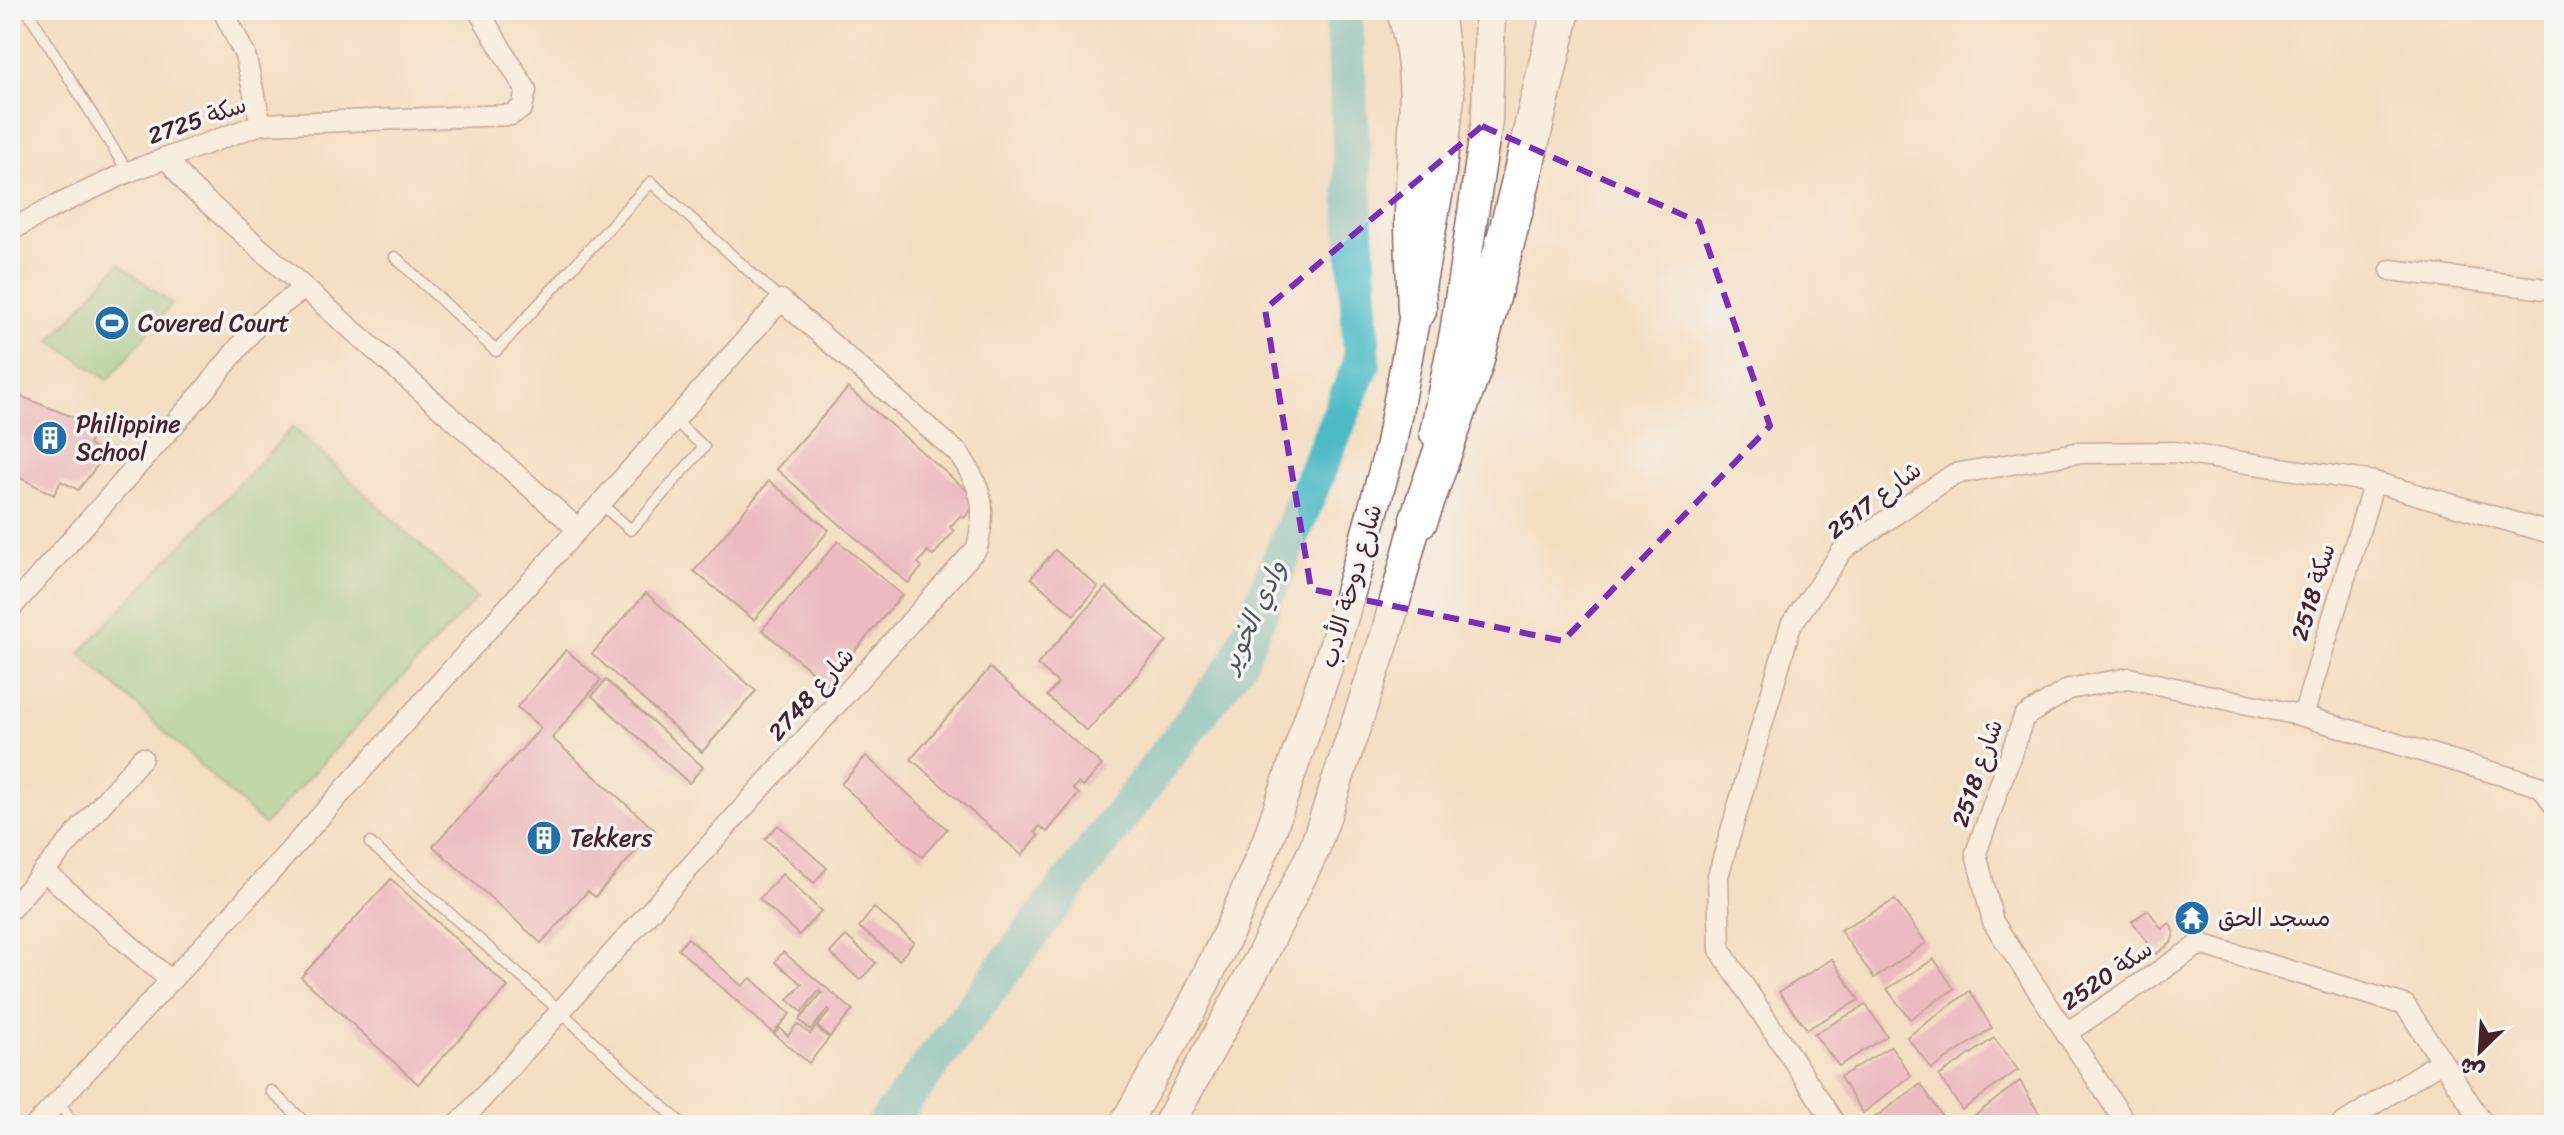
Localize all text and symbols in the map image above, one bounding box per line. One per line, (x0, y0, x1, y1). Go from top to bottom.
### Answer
street label: سكة 2725 (142, 83, 252, 157)
place label: Covered Court (138, 302, 289, 344)
sports icon: Covered Court (93, 304, 131, 342)
place label: Philippine School (76, 403, 180, 473)
building icon: Philippine School (31, 419, 69, 457)
street label: 2517 شارع (1817, 450, 1931, 550)
street label: شارع دوحة الأدب (1308, 499, 1394, 673)
street label: سكة 2518 (2278, 538, 2348, 646)
water label: وادي الخوير (1206, 552, 1299, 682)
street label: شارع 2748 (757, 637, 865, 751)
street label: 2518 شارع (1939, 713, 2015, 833)
place label: Tekkers (570, 817, 653, 859)
building icon: Tekkers (525, 819, 563, 857)
place label: مسجد الحق (2218, 897, 2331, 939)
temple icon: مسجد الحق (2173, 899, 2211, 937)
street label: سكة 2520 (2052, 929, 2162, 1021)
north arrow (2440, 1011, 2520, 1091)
text: ش (2453, 1046, 2491, 1091)

